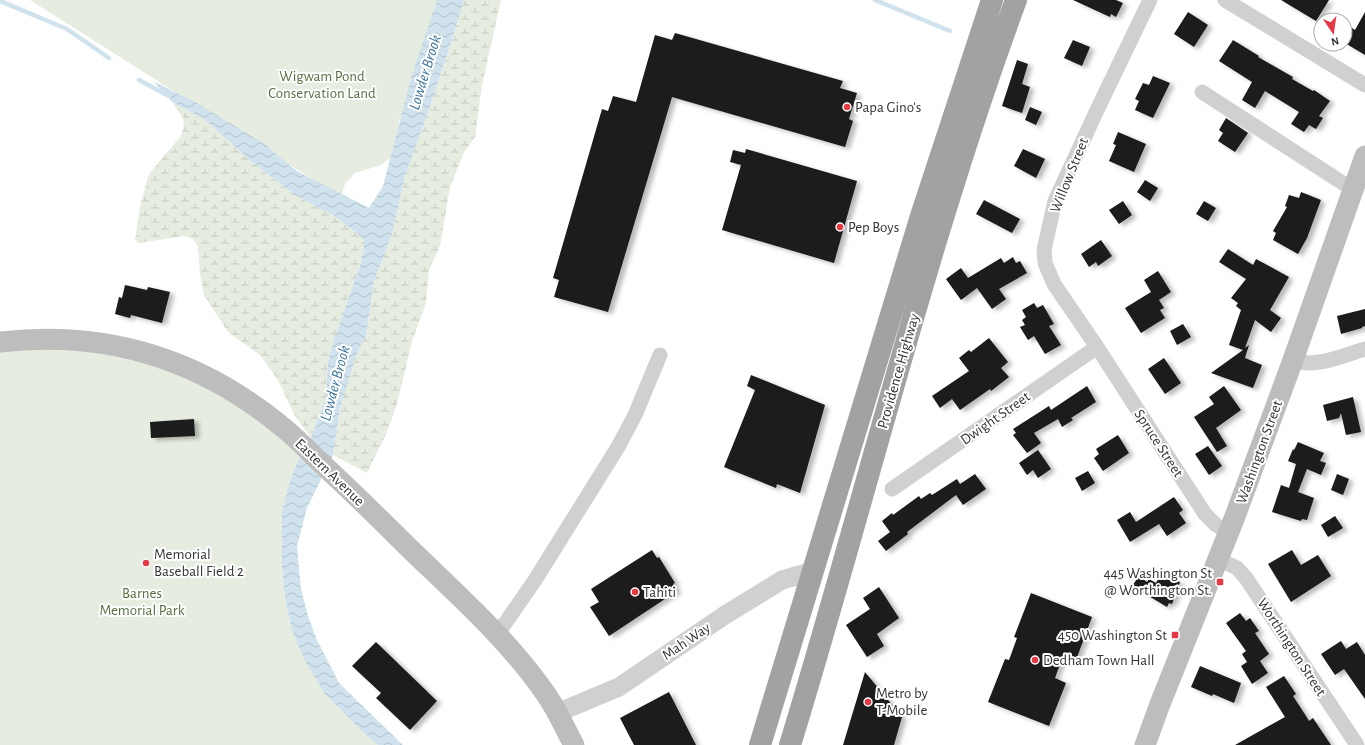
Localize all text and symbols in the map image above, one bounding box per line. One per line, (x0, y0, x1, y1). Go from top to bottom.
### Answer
north arrow (1313, 12, 1353, 52)
water label: Lowder Brook (406, 33, 444, 112)
text: N (1330, 35, 1340, 47)
park label: Wigwam Pond Conservation Land (268, 69, 376, 101)
place label: Papa Gino's (855, 100, 921, 115)
marker: Papa Gino's (842, 102, 852, 112)
street label: Willow Street (1048, 135, 1091, 215)
place label: Pep Boys (848, 220, 899, 235)
marker: Pep Boys (835, 222, 845, 232)
street label: Providence Highway (875, 311, 922, 430)
water label: Lowder Brook (317, 344, 353, 423)
street label: Dwight Street (958, 389, 1033, 448)
street label: Washington Street (1234, 398, 1285, 506)
street label: Spruce Street (1131, 407, 1186, 480)
street label: Eastern Avenue (292, 436, 367, 509)
place label: Memorial Baseball Field 2 (154, 547, 244, 579)
marker: Memorial Baseball Field 2 (141, 558, 151, 568)
place label: 445 Washington St @ Worthington St. (1103, 566, 1212, 598)
marker: 445 Washington St @ Worthington St. (1215, 577, 1225, 587)
place label: Tahiti (643, 585, 676, 600)
park label: Barnes Memorial Park (99, 586, 185, 618)
marker: Tahiti (630, 587, 640, 597)
street label: Worthington Street (1254, 596, 1329, 699)
street label: Mah Way (659, 620, 714, 663)
place label: 450 Washington St (1058, 628, 1167, 643)
marker: 450 Washington St (1170, 630, 1180, 640)
place label: Dedham Town Hall (1043, 653, 1155, 668)
marker: Dedham Town Hall (1030, 655, 1040, 665)
place label: Metro by T-Mobile (876, 686, 928, 718)
marker: Metro by T-Mobile (863, 697, 873, 707)

